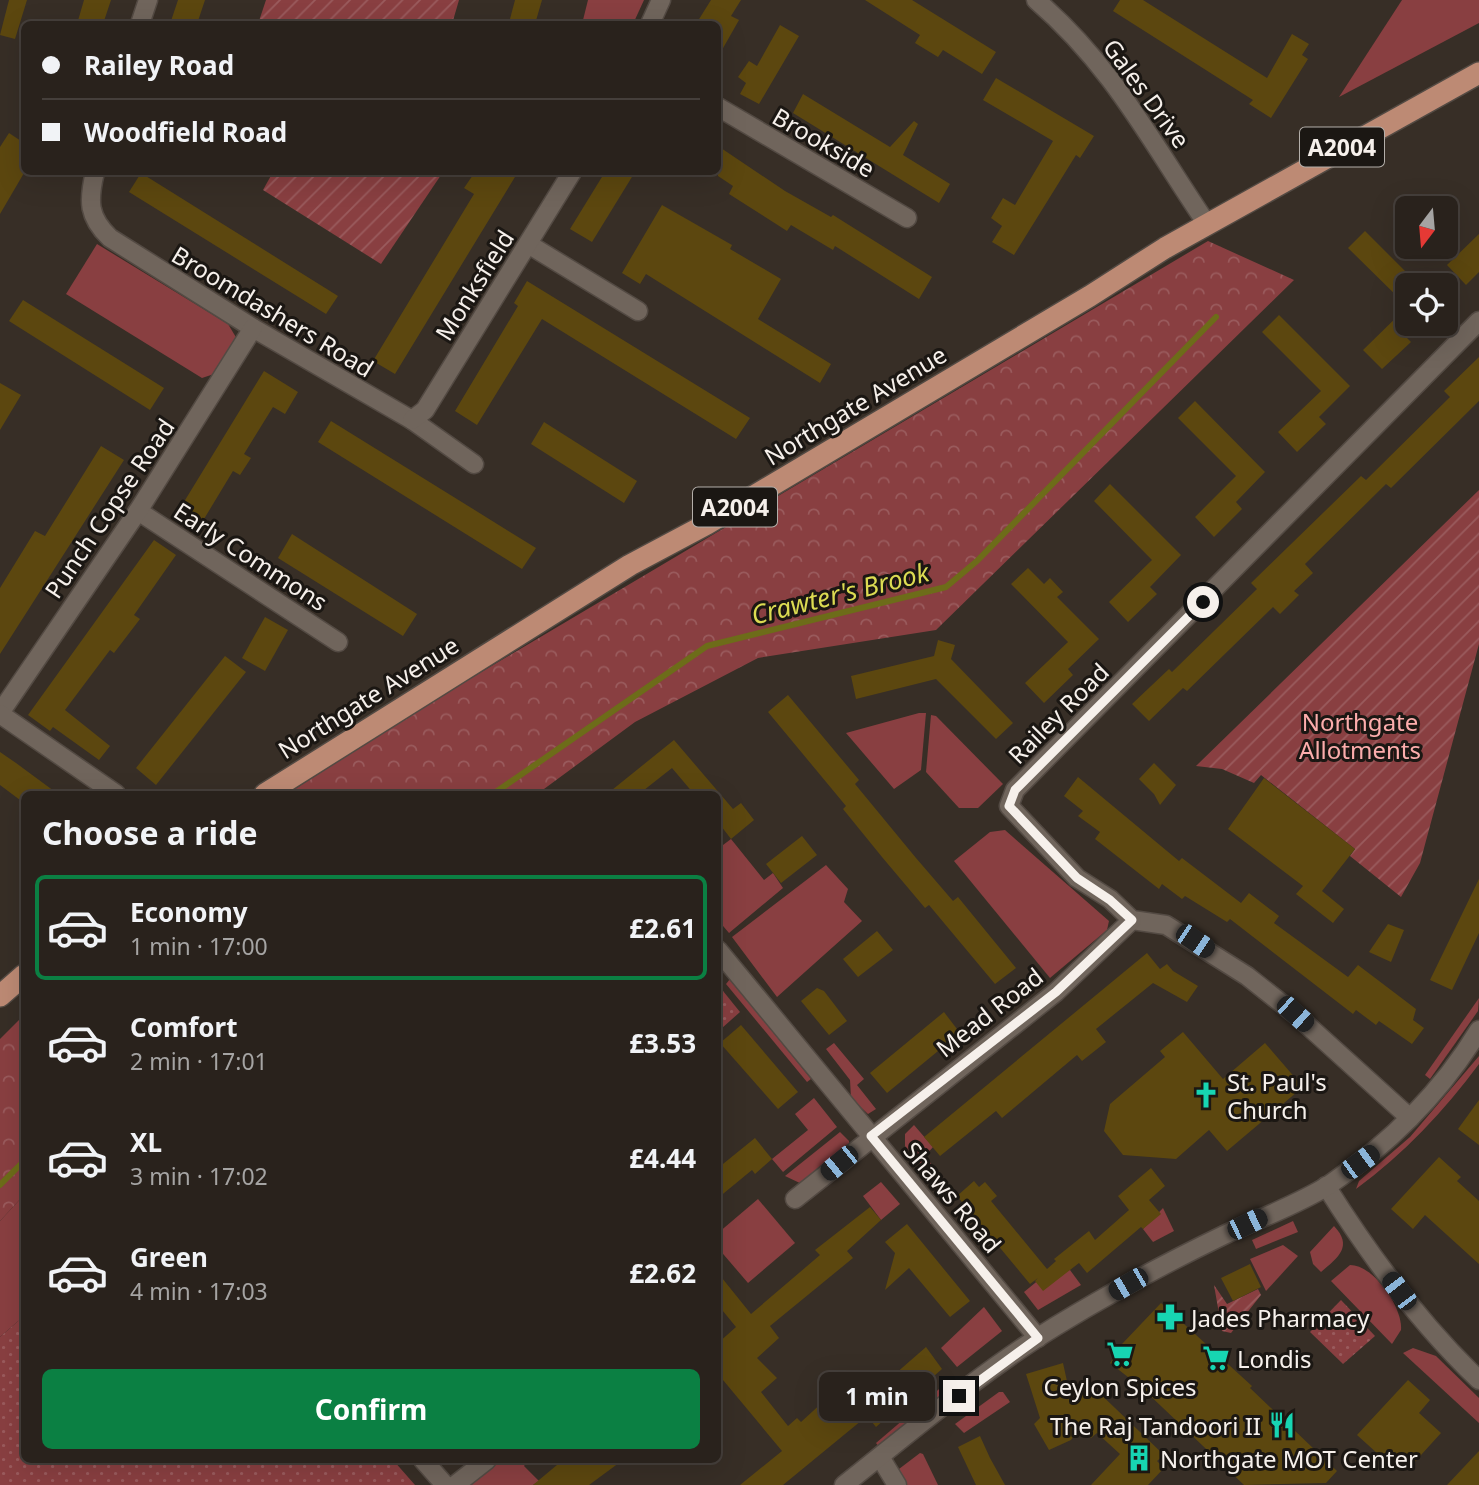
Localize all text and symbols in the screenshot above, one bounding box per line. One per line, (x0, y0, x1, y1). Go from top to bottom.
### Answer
street label: Gales Drive (1096, 32, 1198, 154)
text: Railey Road (84, 47, 234, 83)
street label: Brookside (767, 99, 881, 185)
text: Woodfield Road (84, 114, 287, 150)
road number: A2004 (1300, 128, 1384, 166)
north arrow (1395, 196, 1458, 259)
map controls (1395, 196, 1458, 336)
street label: Monksfield (427, 224, 521, 346)
street label: Broomdashers Road (166, 238, 380, 384)
button: locate (1395, 273, 1458, 336)
street label: Northgate Avenue (758, 338, 952, 472)
street label: Punch Copse Road (37, 412, 181, 604)
road number: A2004 (693, 488, 777, 526)
street label: Early Commons (168, 494, 334, 618)
water label: Crawter's Brook (747, 553, 934, 632)
route start (1187, 586, 1219, 618)
street label: Northgate Avenue (271, 628, 465, 766)
street label: Railey Road (1000, 655, 1116, 771)
park label: Northgate Allotments (1299, 705, 1421, 766)
text: Choose a ride (42, 811, 258, 854)
text: Economy (130, 894, 248, 930)
icon: car (46, 896, 109, 959)
text: £2.61 (629, 910, 696, 946)
car (1172, 921, 1219, 961)
text: 1 min · 17:00 (130, 930, 268, 962)
street label: Mead Road (929, 960, 1049, 1064)
car (1273, 992, 1318, 1036)
text: Comfort (130, 1009, 238, 1045)
icon: car (46, 1011, 109, 1074)
text: £3.53 (629, 1025, 696, 1061)
text: 2 min · 17:01 (130, 1045, 268, 1077)
place label: St. Paul's Church (1227, 1065, 1327, 1126)
church icon: St. Paul's Church (1191, 1080, 1221, 1110)
text: XL (130, 1124, 162, 1160)
icon: car (46, 1126, 109, 1189)
street label: Shaws Road (897, 1134, 1009, 1260)
text: £4.44 (629, 1140, 696, 1176)
car (1337, 1141, 1384, 1183)
car (817, 1142, 862, 1184)
text: 3 min · 17:02 (130, 1160, 268, 1192)
car (1224, 1205, 1271, 1243)
text: Green (130, 1239, 208, 1275)
icon: car (46, 1241, 109, 1304)
text: £2.62 (629, 1255, 696, 1291)
car (1105, 1264, 1152, 1304)
car (1378, 1268, 1421, 1314)
text: 4 min · 17:03 (130, 1275, 268, 1307)
place label: Jades Pharmacy (1189, 1301, 1370, 1334)
pharmacy icon: Jades Pharmacy (1155, 1302, 1185, 1332)
supermarket icon: Ceylon Spices (1105, 1339, 1135, 1369)
place label: Londis (1237, 1342, 1311, 1375)
supermarket icon: Londis (1201, 1343, 1231, 1373)
button: Confirm (42, 1369, 700, 1449)
place label: Ceylon Spices (1044, 1370, 1196, 1403)
callout: 1 min (819, 1372, 934, 1420)
text: 1 min (845, 1380, 909, 1412)
route end (943, 1380, 975, 1412)
place label: The Raj Tandoori II (1050, 1409, 1261, 1442)
restaurant icon: The Raj Tandoori II (1267, 1410, 1297, 1440)
place label: Northgate MOT Center (1160, 1442, 1418, 1475)
building icon: Northgate MOT Center (1124, 1443, 1154, 1473)

